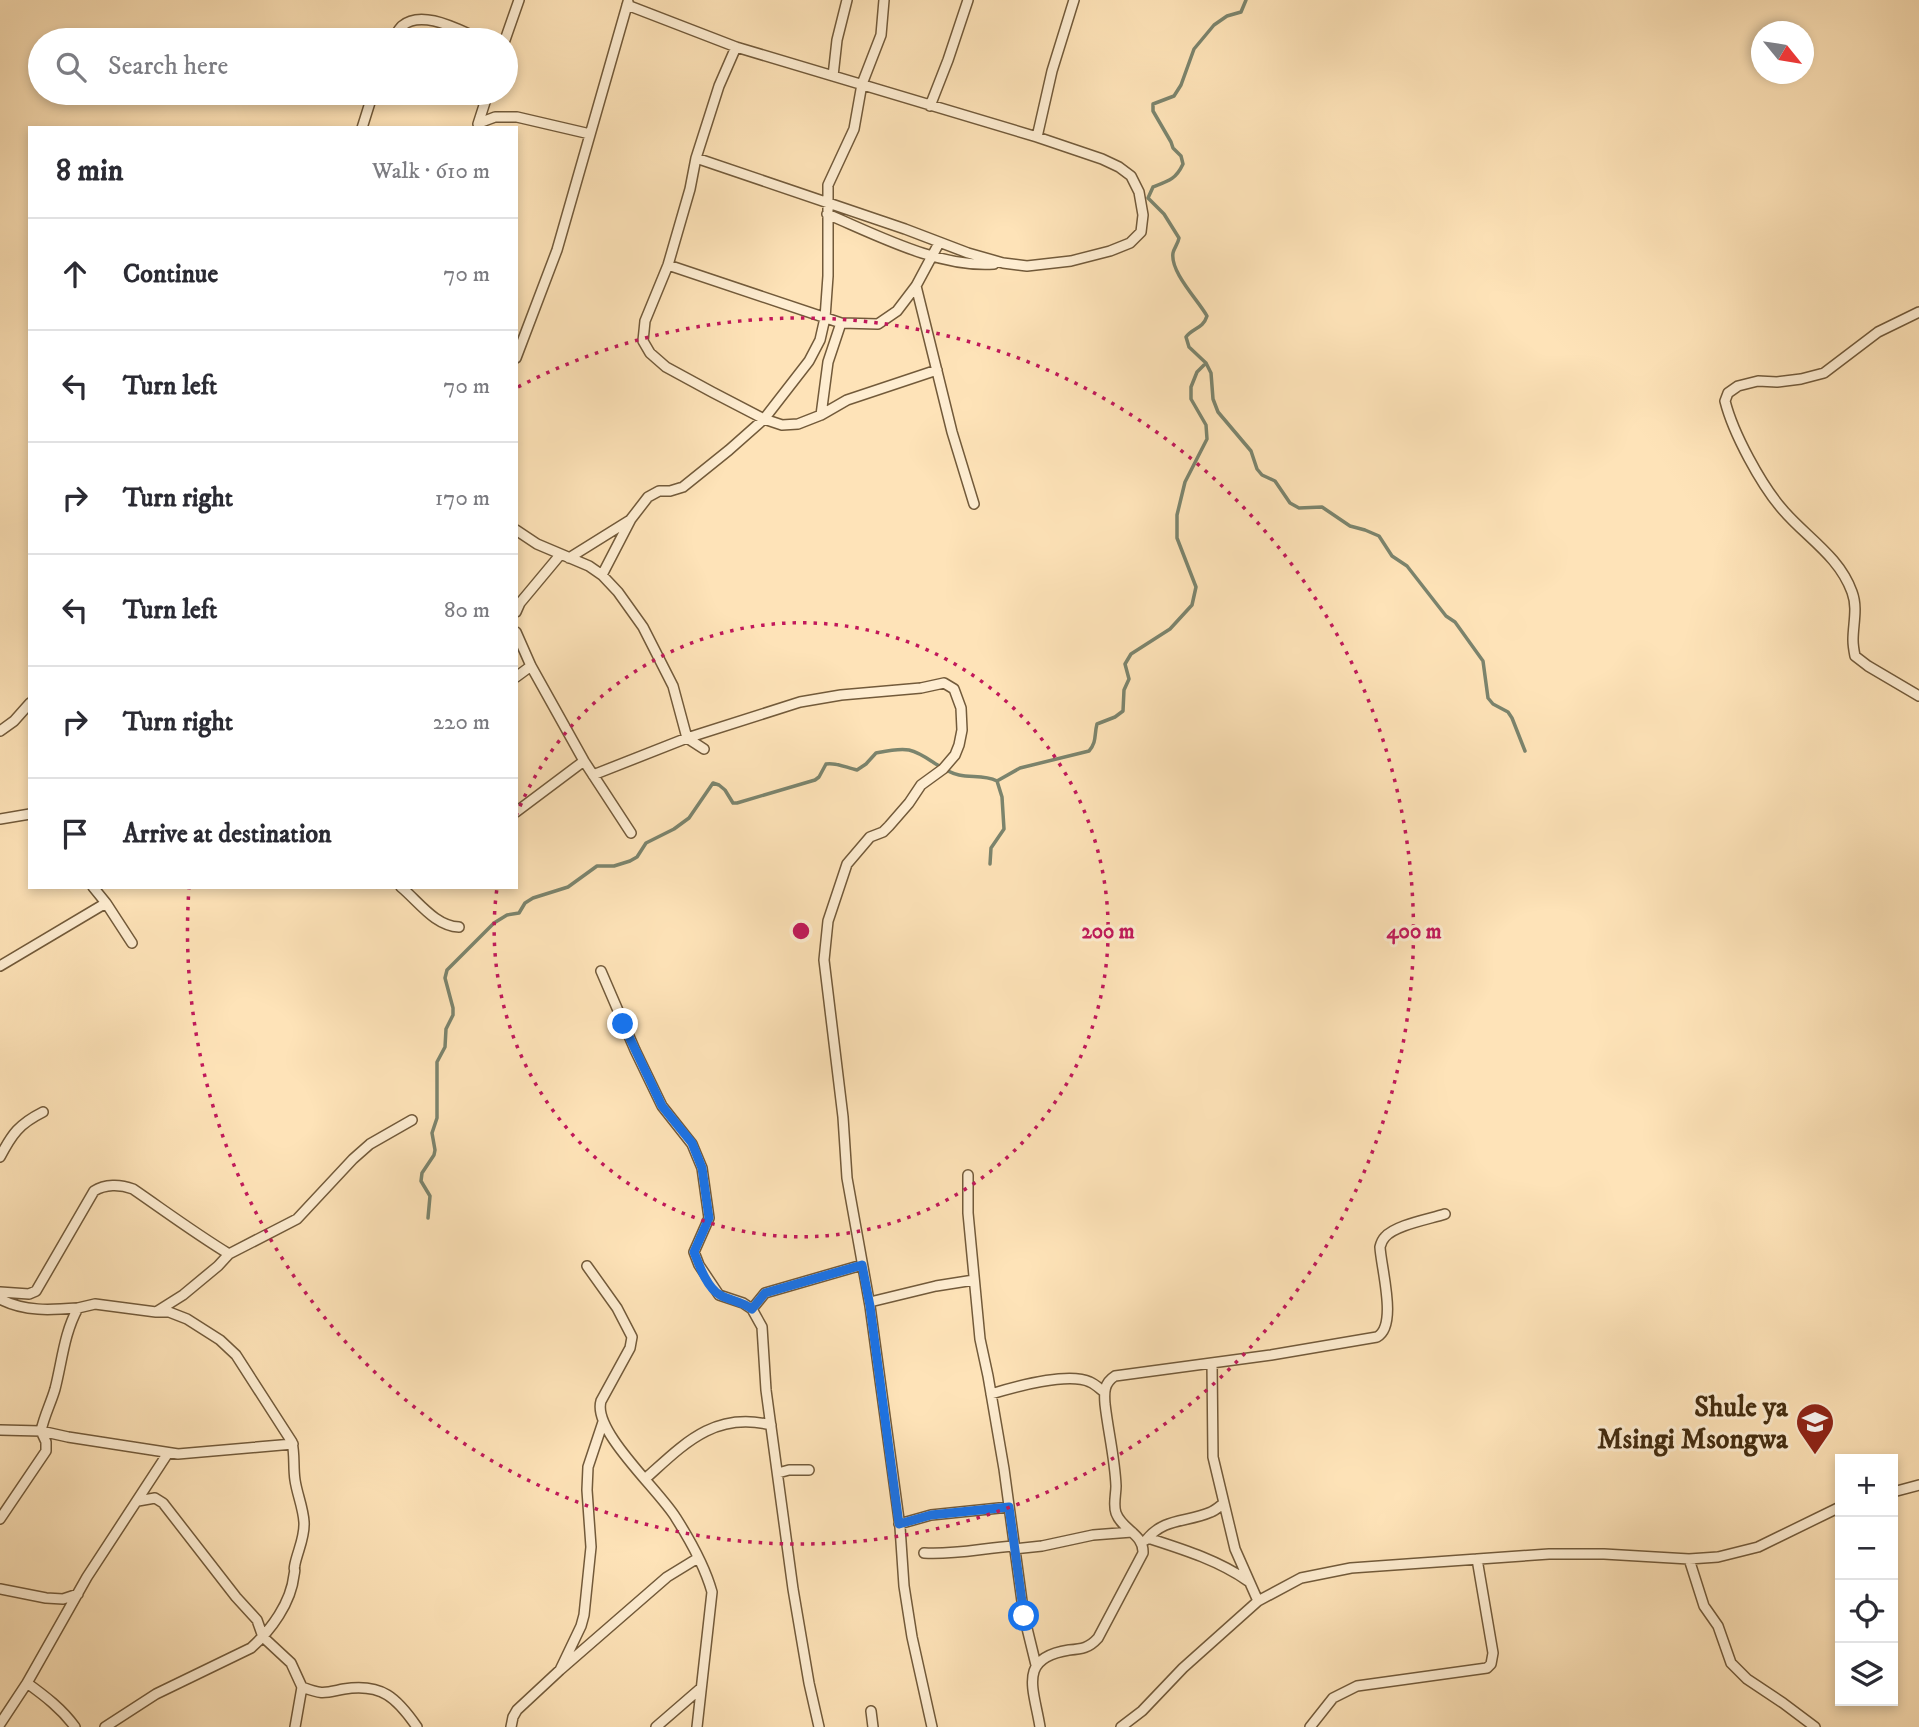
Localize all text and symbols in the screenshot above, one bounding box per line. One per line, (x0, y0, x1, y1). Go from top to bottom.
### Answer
north arrow (1751, 21, 1814, 84)
search box (28, 28, 518, 105)
icon: search (52, 48, 90, 86)
text: Search here (108, 50, 228, 83)
text: 8 min (56, 153, 123, 190)
text: Walk · 610 m (372, 157, 490, 186)
icon: ahead (56, 255, 94, 293)
text: Continue (123, 258, 218, 291)
text: 70 m (443, 260, 490, 289)
icon: left (56, 367, 94, 405)
text: Turn left (123, 370, 217, 403)
text: 70 m (443, 372, 490, 401)
icon: right (56, 479, 94, 517)
text: Turn right (123, 482, 233, 515)
text: 170 m (435, 484, 490, 513)
icon: left (56, 591, 94, 629)
text: Turn left (123, 594, 217, 627)
text: 80 m (444, 596, 490, 625)
icon: right (56, 703, 94, 741)
text: Turn right (123, 706, 233, 739)
text: 220 m (433, 708, 490, 737)
icon: arrive (56, 815, 94, 853)
text: Arrive at destination (123, 818, 332, 851)
centre of rings (789, 919, 813, 943)
text: 200 m (1081, 919, 1135, 945)
text: 400 m (1387, 919, 1442, 945)
route end (607, 1008, 638, 1039)
place label: Shule ya Msingi Msongwa (1597, 1390, 1789, 1457)
school or university icon: Shule ya Msingi Msongwa (1794, 1401, 1836, 1456)
map controls (1835, 1454, 1898, 1706)
button: + (1835, 1454, 1898, 1517)
button: − (1835, 1517, 1898, 1580)
button: locate (1835, 1580, 1898, 1643)
route start (1008, 1600, 1039, 1631)
button: layers (1835, 1643, 1898, 1706)

